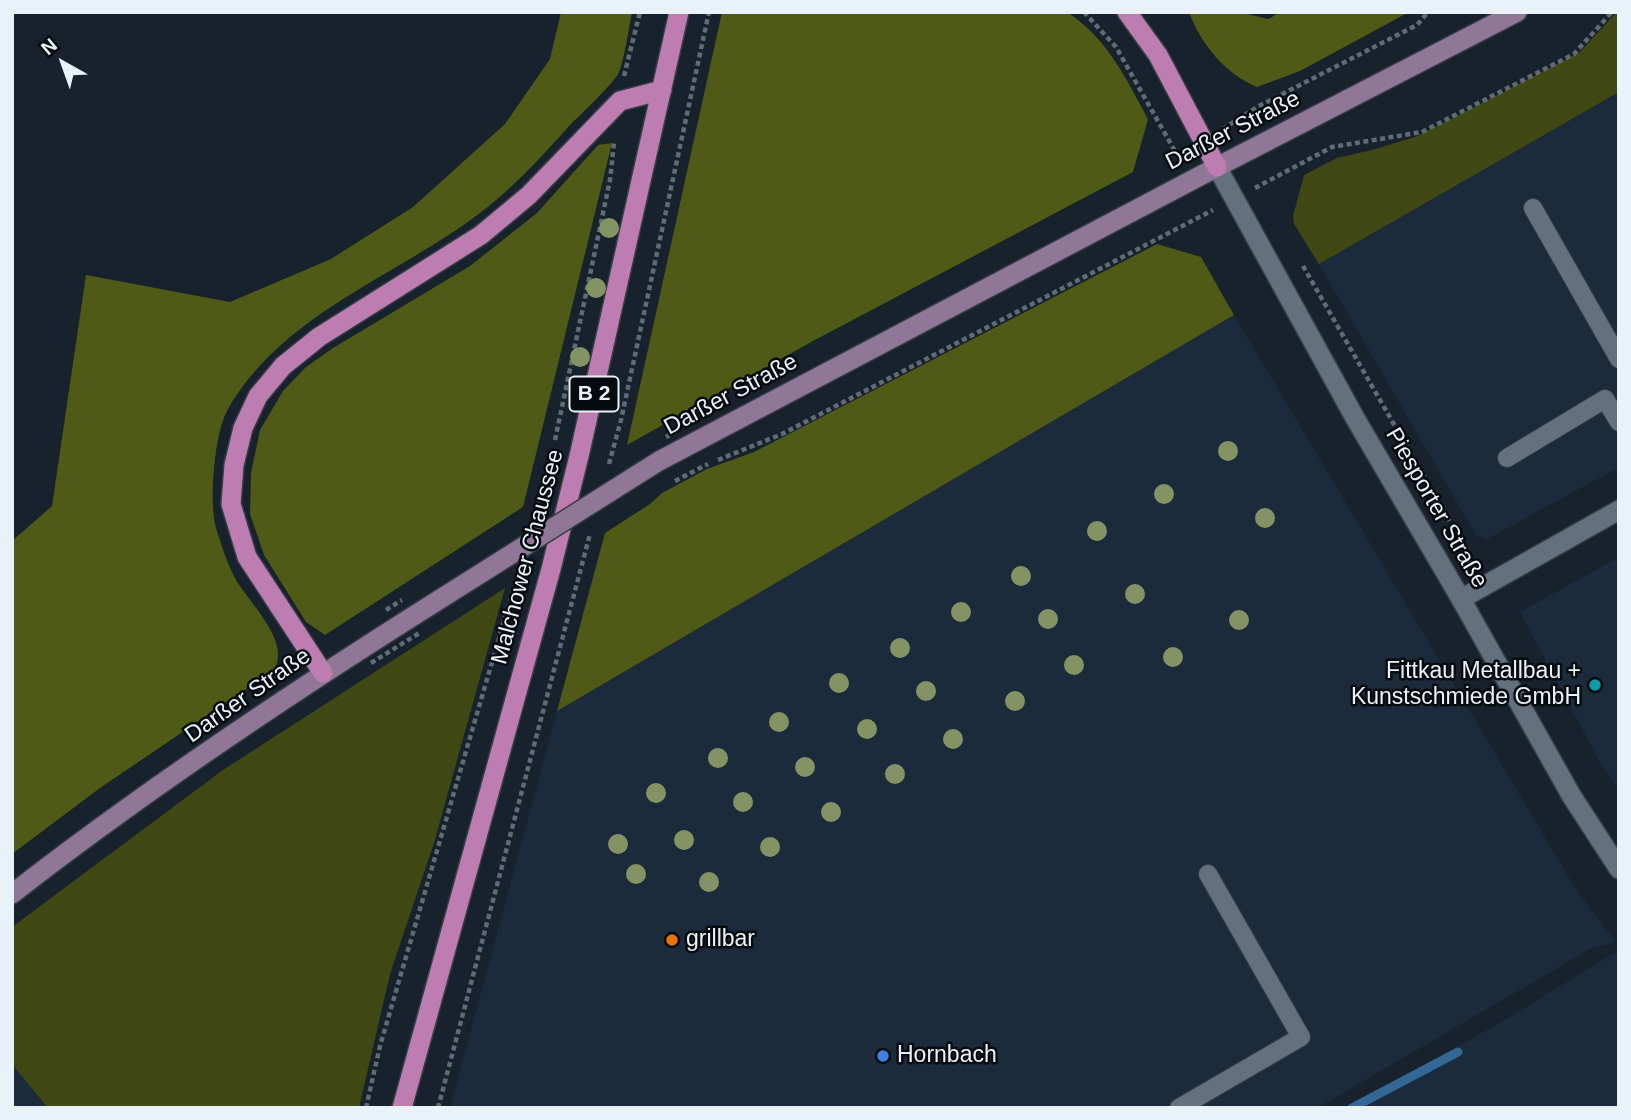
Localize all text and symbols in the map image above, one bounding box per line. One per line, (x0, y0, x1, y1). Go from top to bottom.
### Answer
north arrow (28, 28, 98, 98)
text: N (37, 34, 61, 59)
street label: Darßer Straße (1161, 85, 1305, 177)
street label: Darßer Straße (660, 348, 802, 442)
road number: B 2 (570, 376, 618, 412)
street label: Piesporter Straße (1379, 423, 1493, 593)
street label: Malchower Chaussee (486, 447, 570, 667)
street label: Darßer Straße (180, 643, 316, 749)
place label: Fittkau Metallbau + Kunstschmiede GmbH (1351, 658, 1581, 712)
marker: Fittkau Metallbau + Kunstschmiede GmbH (1587, 677, 1603, 693)
place label: grillbar (686, 926, 755, 954)
marker: grillbar (664, 932, 680, 948)
place label: Hornbach (897, 1042, 997, 1070)
marker: Hornbach (875, 1048, 891, 1064)

